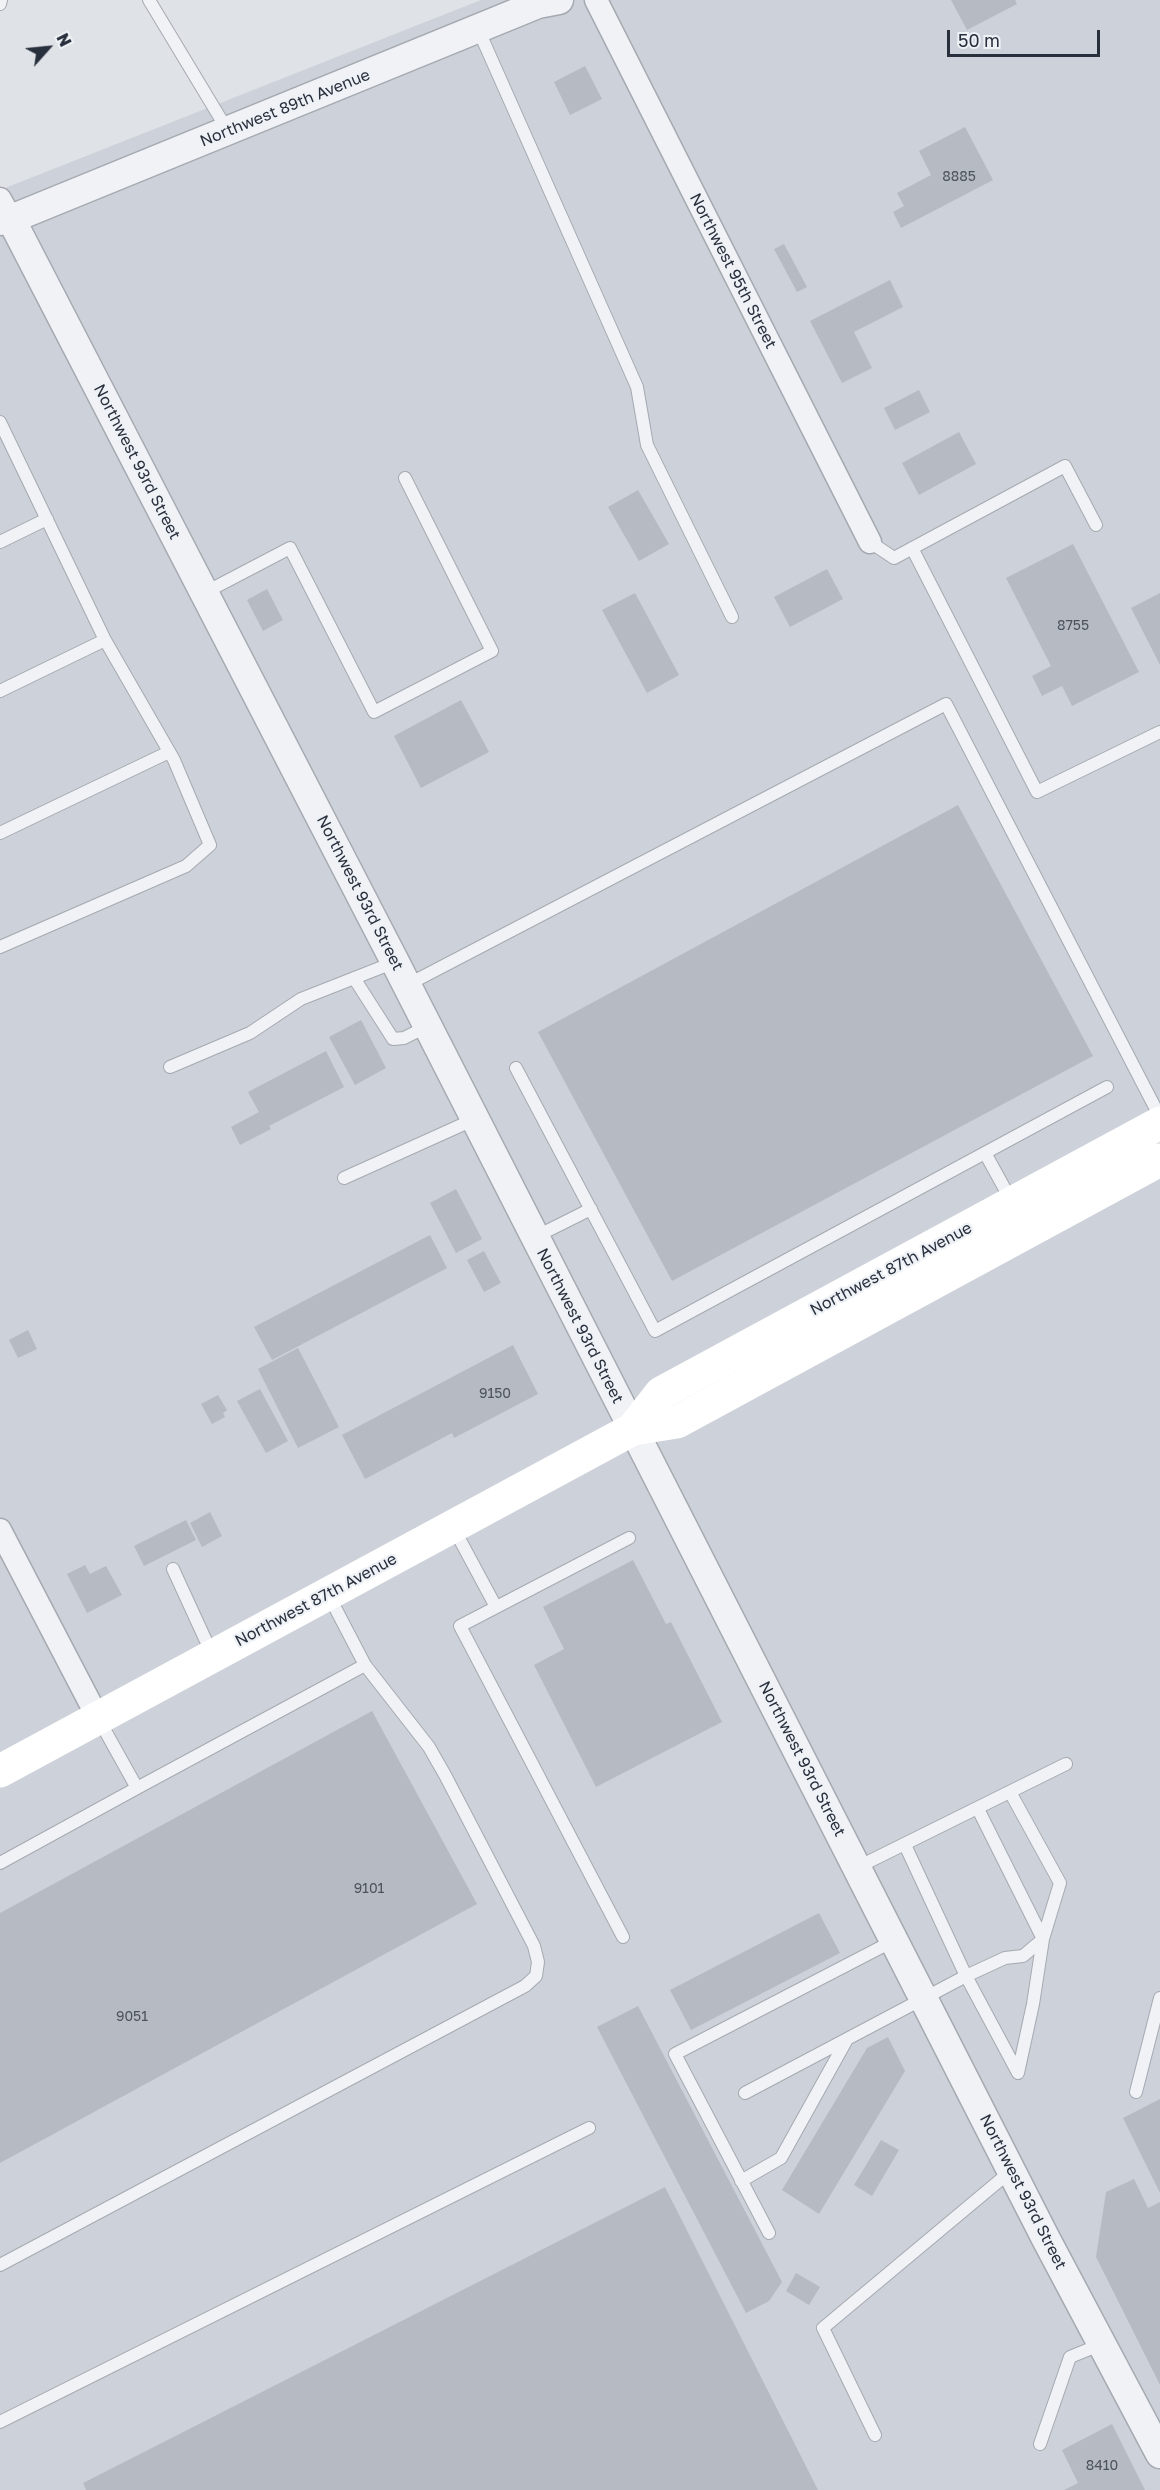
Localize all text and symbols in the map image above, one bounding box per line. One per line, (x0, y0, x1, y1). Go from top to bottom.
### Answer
north arrow (18, 18, 78, 78)
scale bar (950, 18, 1103, 56)
text: 50 m (958, 29, 1000, 51)
text: N (52, 30, 76, 50)
street label: Northwest 89th Avenue (197, 65, 373, 151)
house number: 8885 (942, 169, 976, 185)
street label: Northwest 95th Street (685, 190, 781, 352)
street label: Northwest 93rd Street (89, 381, 185, 543)
house number: 8755 (1057, 618, 1089, 634)
street label: Northwest 93rd Street (312, 812, 408, 974)
street label: Northwest 87th Avenue (807, 1218, 975, 1320)
street label: Northwest 93rd Street (532, 1245, 628, 1407)
house number: 9150 (479, 1386, 511, 1402)
street label: Northwest 87th Avenue (232, 1549, 400, 1651)
street label: Northwest 93rd Street (754, 1678, 850, 1840)
house number: 9101 (354, 1881, 384, 1897)
house number: 9051 (116, 2009, 148, 2025)
street label: Northwest 93rd Street (975, 2111, 1071, 2273)
house number: 8410 (1086, 2458, 1118, 2474)

